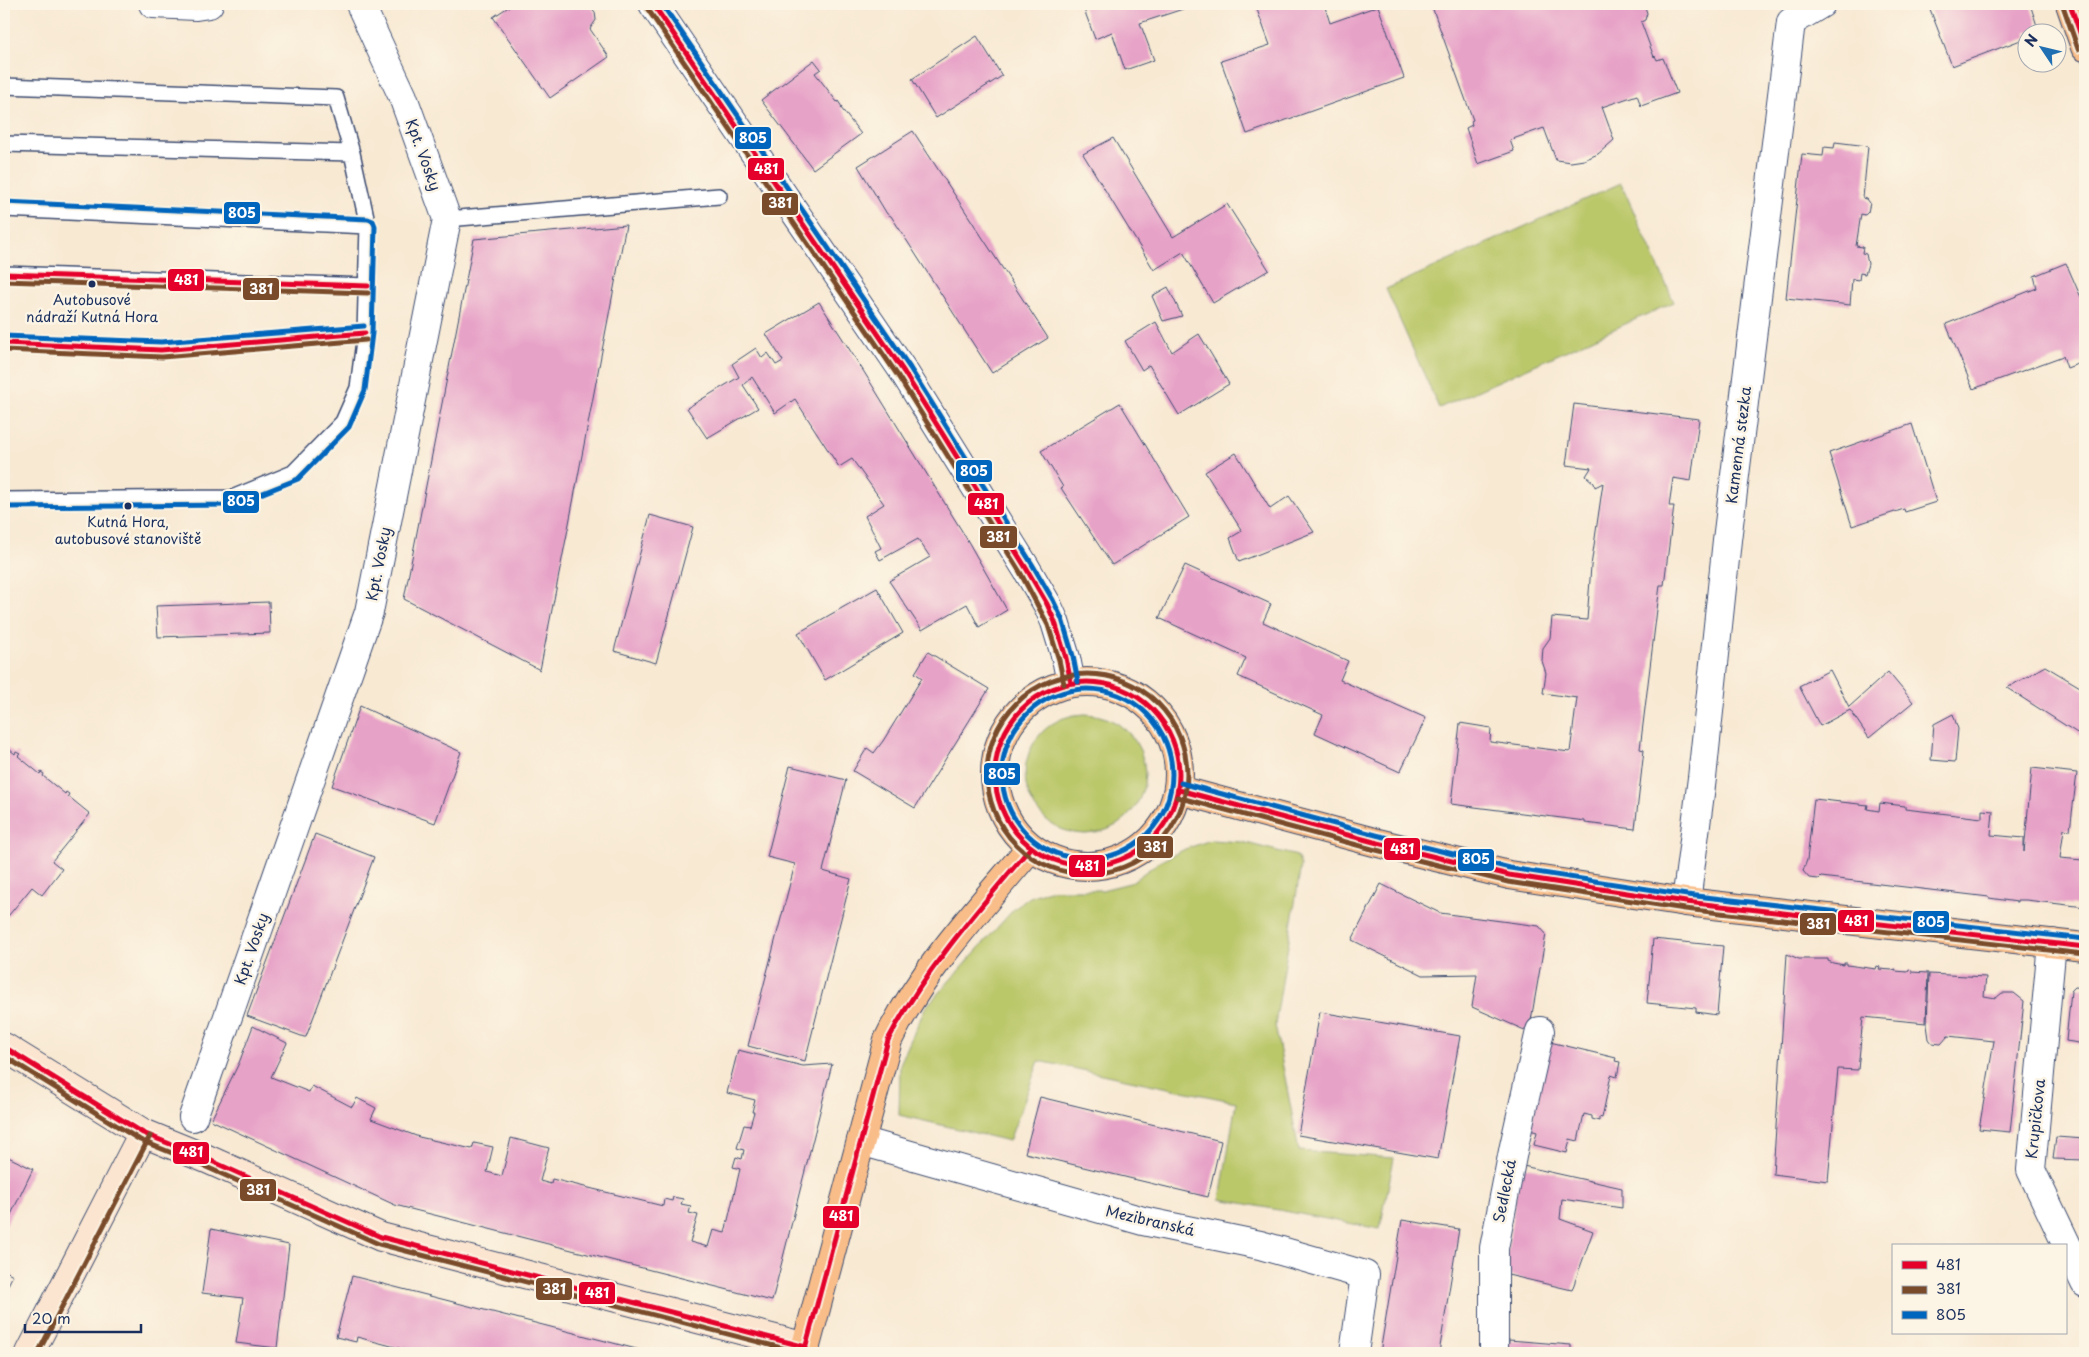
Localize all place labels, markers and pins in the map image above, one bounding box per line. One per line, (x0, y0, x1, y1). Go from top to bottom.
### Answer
marker: Autobusové nádraží Kutná Hora (87, 279, 97, 289)
place label: Autobusové nádraží Kutná Hora (26, 289, 159, 327)
marker: Kutná Hora, autobusové stanoviště (123, 501, 133, 511)
place label: Kutná Hora, autobusové stanoviště (55, 511, 201, 549)

